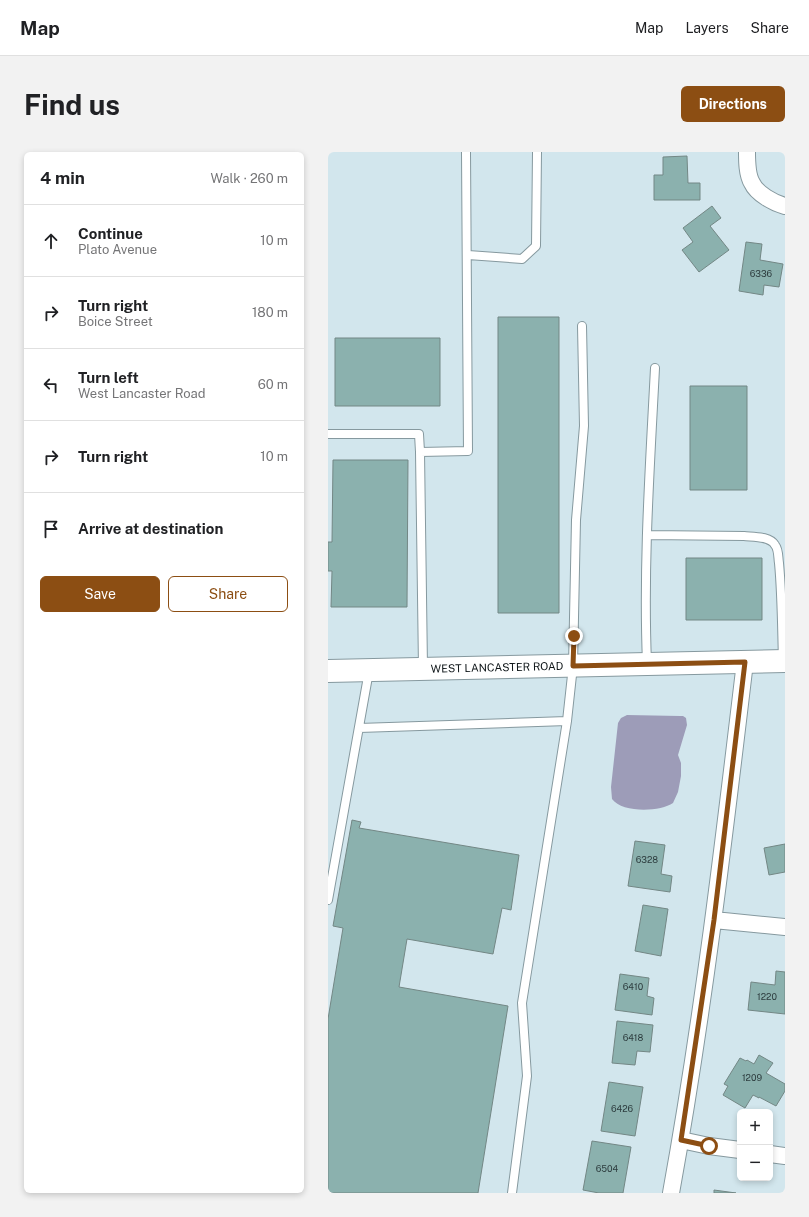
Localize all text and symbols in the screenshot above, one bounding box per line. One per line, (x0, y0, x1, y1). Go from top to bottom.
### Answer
text: Map (20, 17, 60, 39)
text: Map (635, 20, 663, 36)
text: Layers (685, 20, 729, 36)
text: Share (751, 20, 789, 36)
button: Directions (681, 86, 785, 122)
text: Find us (24, 88, 120, 121)
text: 4 min (40, 168, 85, 188)
text: Walk · 260 m (210, 171, 288, 186)
text: Continue (78, 225, 143, 242)
icon: ahead (40, 230, 62, 252)
text: 10 m (260, 233, 288, 248)
text: Plato Avenue (78, 242, 157, 257)
house number: 6336 (750, 268, 773, 279)
text: Turn right (78, 297, 148, 314)
icon: right (40, 302, 62, 324)
text: 180 m (252, 305, 288, 320)
text: Boice Street (78, 314, 153, 329)
text: Turn left (78, 369, 139, 386)
icon: left (40, 374, 62, 396)
text: 60 m (258, 377, 288, 392)
text: West Lancaster Road (78, 386, 206, 401)
icon: right (40, 446, 62, 468)
text: Turn right (78, 448, 148, 465)
text: 10 m (260, 449, 288, 464)
icon: arrive (40, 518, 62, 540)
text: Arrive at destination (78, 520, 223, 537)
button: Save (40, 576, 160, 612)
button: Share (168, 576, 288, 612)
route end (565, 627, 583, 645)
street label: WEST LANCASTER ROAD (430, 660, 564, 675)
house number: 6328 (636, 854, 658, 865)
house number: 6410 (623, 981, 644, 992)
house number: 1220 (757, 991, 777, 1002)
house number: 6418 (623, 1032, 644, 1043)
house number: 1209 (742, 1072, 762, 1083)
house number: 6426 (611, 1103, 633, 1114)
map controls (737, 1109, 773, 1181)
button: + (737, 1109, 773, 1145)
route start (700, 1137, 718, 1155)
button: − (737, 1145, 773, 1181)
house number: 6504 (596, 1163, 619, 1174)

